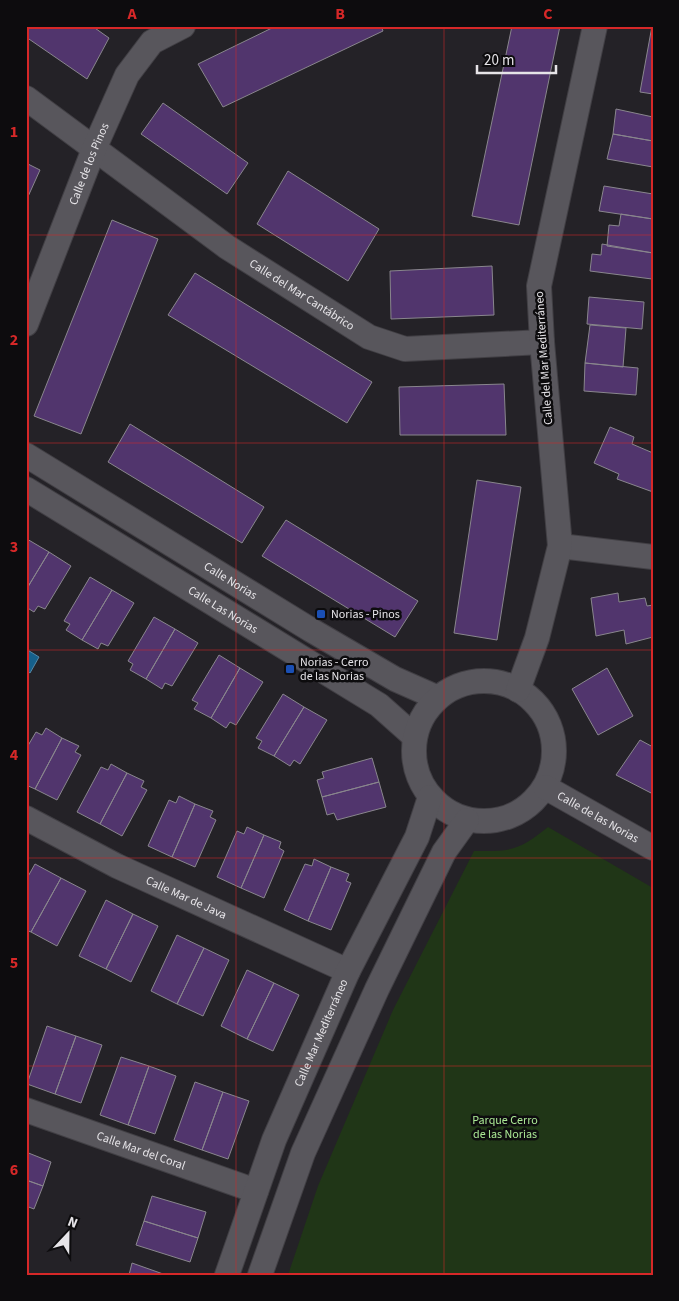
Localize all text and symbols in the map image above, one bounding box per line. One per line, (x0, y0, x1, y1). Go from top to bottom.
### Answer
text: A (126, 3, 137, 25)
text: B (335, 3, 345, 25)
text: C (543, 3, 553, 25)
scale bar (477, 42, 555, 74)
text: 20 m (484, 50, 514, 71)
street label: Calle de los Pinos (65, 120, 113, 207)
text: 1 (10, 121, 18, 143)
street label: Calle del Mar Cantábrico (246, 255, 358, 334)
street label: Calle del Mar Mediterráneo (531, 291, 557, 425)
text: 2 (10, 329, 18, 351)
text: 3 (10, 536, 18, 558)
street label: Calle Norias (201, 558, 260, 603)
street label: Calle Las Norias (185, 582, 261, 638)
place label: Norias - Pinos (331, 606, 400, 623)
marker: Norias - Pinos (315, 608, 327, 620)
place label: Norias - Cerro de las Norias (300, 654, 369, 685)
marker: Norias - Cerro de las Norias (284, 663, 296, 675)
text: 4 (10, 744, 19, 766)
street label: Calle de las Norias (554, 787, 642, 847)
street label: Calle Mar de Java (143, 872, 229, 923)
text: 5 (10, 952, 18, 974)
street label: Calle Mar Mediterráneo (290, 976, 352, 1089)
park label: Parque Cerro de las Norias (472, 1112, 538, 1143)
street label: Calle Mar del Coral (94, 1127, 188, 1174)
text: 6 (10, 1159, 18, 1181)
north arrow (42, 1208, 92, 1258)
text: N (64, 1212, 81, 1234)

